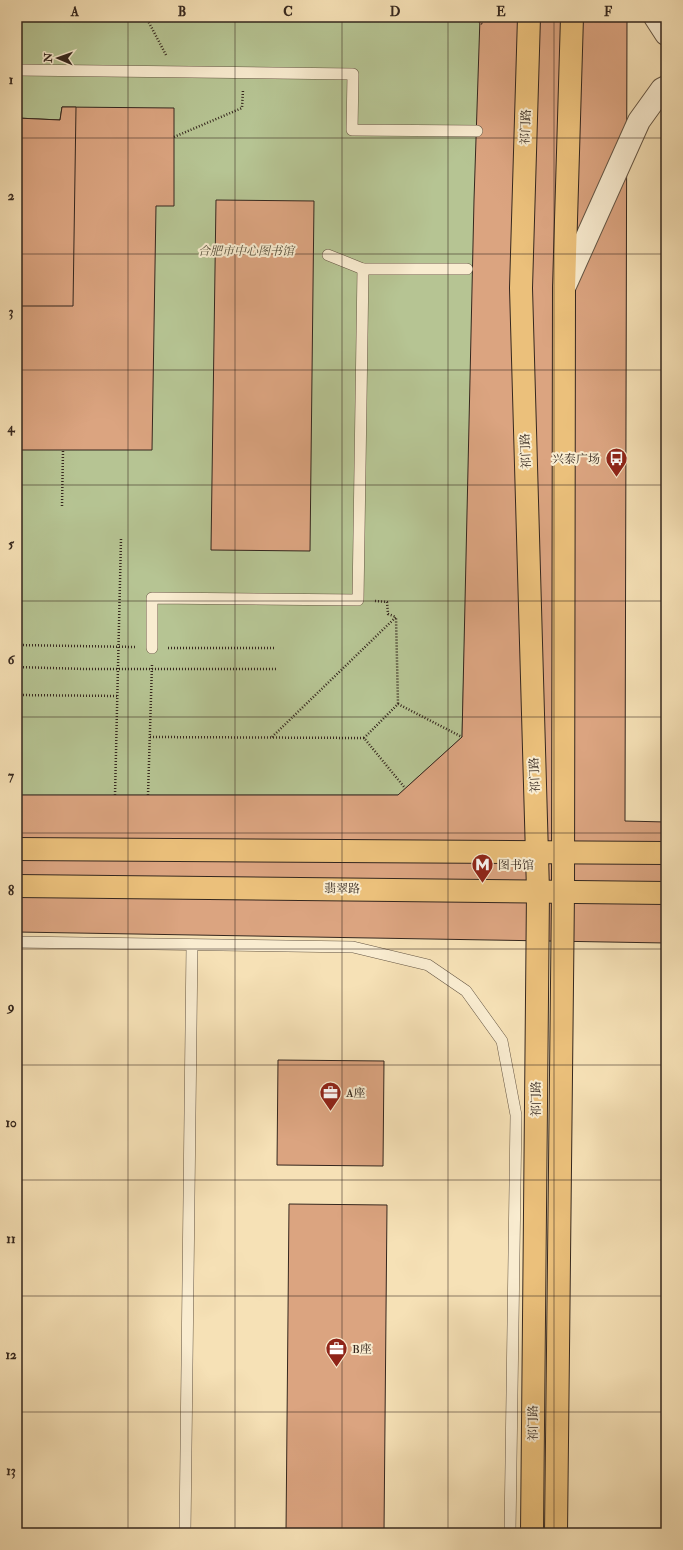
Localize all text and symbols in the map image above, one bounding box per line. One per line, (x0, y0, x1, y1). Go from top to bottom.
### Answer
text: A (70, 4, 80, 20)
text: B (178, 4, 186, 20)
text: C (283, 4, 293, 20)
text: D (390, 4, 401, 20)
text: E (496, 4, 506, 20)
text: F (604, 4, 613, 20)
north arrow (38, 38, 78, 78)
text: N (42, 51, 55, 64)
text: 1 (9, 72, 14, 88)
street label: 祁门路 (518, 109, 534, 145)
text: 2 (8, 188, 15, 204)
park label: 合肥市中心图书馆 (198, 244, 296, 259)
text: 3 (9, 304, 14, 320)
text: 4 (6, 420, 15, 436)
street label: 祁门路 (518, 433, 534, 469)
bus stop icon: 兴泰广场 (603, 446, 629, 479)
place label: 兴泰广场 (552, 452, 600, 467)
text: 5 (8, 536, 14, 552)
text: 6 (8, 652, 16, 668)
street label: 祁门路 (527, 757, 543, 793)
text: 7 (8, 768, 15, 784)
metro station icon: 图书馆 (469, 852, 495, 885)
place label: 图书馆 (498, 858, 534, 873)
street label: 翡翠路 (324, 881, 360, 897)
text: 8 (8, 883, 14, 899)
text: 9 (6, 999, 15, 1015)
office icon: A座 (317, 1080, 343, 1113)
street label: 祁门路 (529, 1081, 544, 1117)
place label: A座 (345, 1086, 366, 1101)
text: 10 (5, 1115, 17, 1131)
text: 11 (6, 1231, 16, 1247)
office icon: B座 (323, 1336, 349, 1369)
place label: B座 (352, 1342, 372, 1357)
text: 12 (5, 1347, 17, 1363)
street label: 祁门路 (526, 1405, 541, 1441)
text: 13 (6, 1463, 16, 1479)

